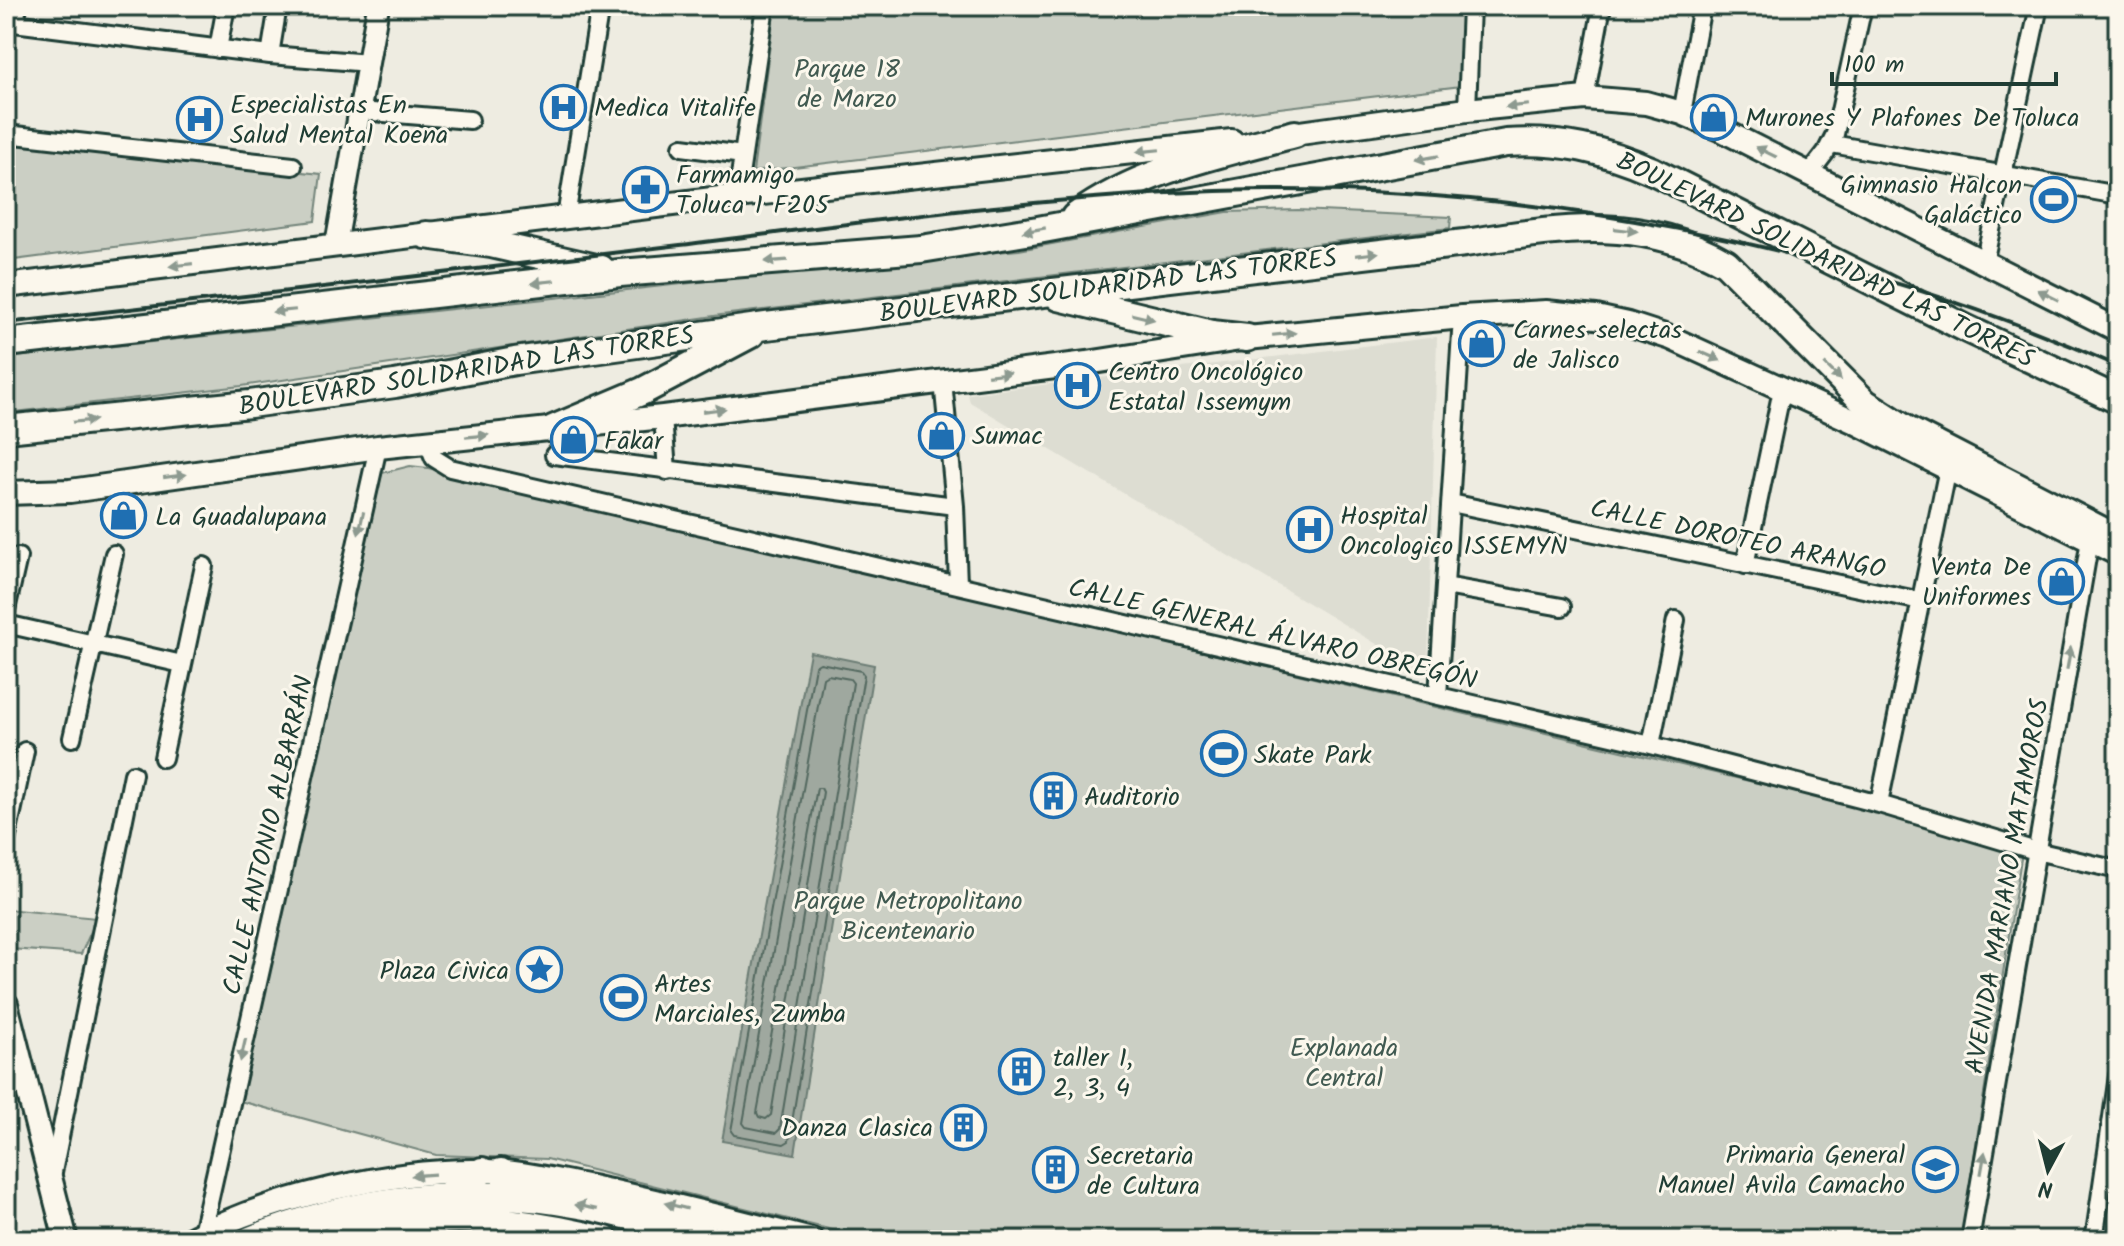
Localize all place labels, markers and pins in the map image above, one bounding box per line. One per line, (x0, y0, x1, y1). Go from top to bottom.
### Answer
hospital icon: Medica Vitalife (539, 83, 587, 131)
place label: Especialistas En Salud Mental Koena (230, 85, 448, 157)
place label: Medica Vitalife (594, 88, 756, 130)
shop icon: Murones Y Plafones De Toluca (1690, 93, 1738, 141)
hospital icon: Especialistas En Salud Mental Koena (175, 95, 223, 143)
place label: Murones Y Plafones De Toluca (1745, 98, 2079, 140)
place label: Farmamigo Toluca 1 F205 (676, 155, 831, 227)
pharmacy icon: Farmamigo Toluca 1 F205 (621, 165, 669, 213)
place label: Gimnasio Halcon Galáctico (1841, 165, 2022, 237)
sports icon: Gimnasio Halcon Galáctico (2029, 175, 2077, 223)
place label: Carnes selectas de Jalisco (1513, 310, 1682, 382)
shop icon: Carnes selectas de Jalisco (1458, 320, 1506, 368)
place label: Centro Oncológico Estatal Issemym (1108, 352, 1303, 424)
hospital icon: Centro Oncológico Estatal Issemym (1053, 362, 1101, 410)
shop icon: Sumac (917, 411, 965, 459)
shop icon: Fakar (549, 416, 597, 464)
place label: Sumac (972, 416, 1043, 458)
place label: Fakar (604, 421, 664, 463)
shop icon: La Guadalupana (100, 492, 148, 540)
place label: Hospital Oncologico ISSEMYN (1340, 496, 1568, 568)
place label: La Guadalupana (155, 497, 327, 539)
hospital icon: Hospital Oncologico ISSEMYN (1285, 506, 1333, 554)
place label: Venta De Uniformes (1922, 547, 2031, 619)
shop icon: Venta De Uniformes (2038, 557, 2086, 605)
sports icon: Skate Park (1199, 730, 1247, 778)
place label: Skate Park (1254, 735, 1372, 777)
building icon: Auditorio (1029, 772, 1077, 820)
place label: Auditorio (1084, 777, 1180, 819)
place icon: Plaza Civica (516, 946, 564, 994)
place label: Plaza Civica (380, 951, 509, 993)
place label: Artes Marciales, Zumba (654, 964, 846, 1036)
sports icon: Artes Marciales, Zumba (599, 974, 647, 1022)
place label: taller 1, 2, 3, 4 (1053, 1038, 1133, 1110)
building icon: taller 1, 2, 3, 4 (998, 1048, 1046, 1096)
building icon: Danza Clasica (940, 1103, 988, 1151)
place label: Danza Clasica (781, 1108, 933, 1150)
place label: Primaria General Manuel Avila Camacho (1658, 1135, 1905, 1207)
place label: Secretaria de Cultura (1087, 1136, 1200, 1208)
school or university icon: Primaria General Manuel Avila Camacho (1912, 1145, 1960, 1193)
building icon: Secretaria de Cultura (1032, 1146, 1080, 1194)

